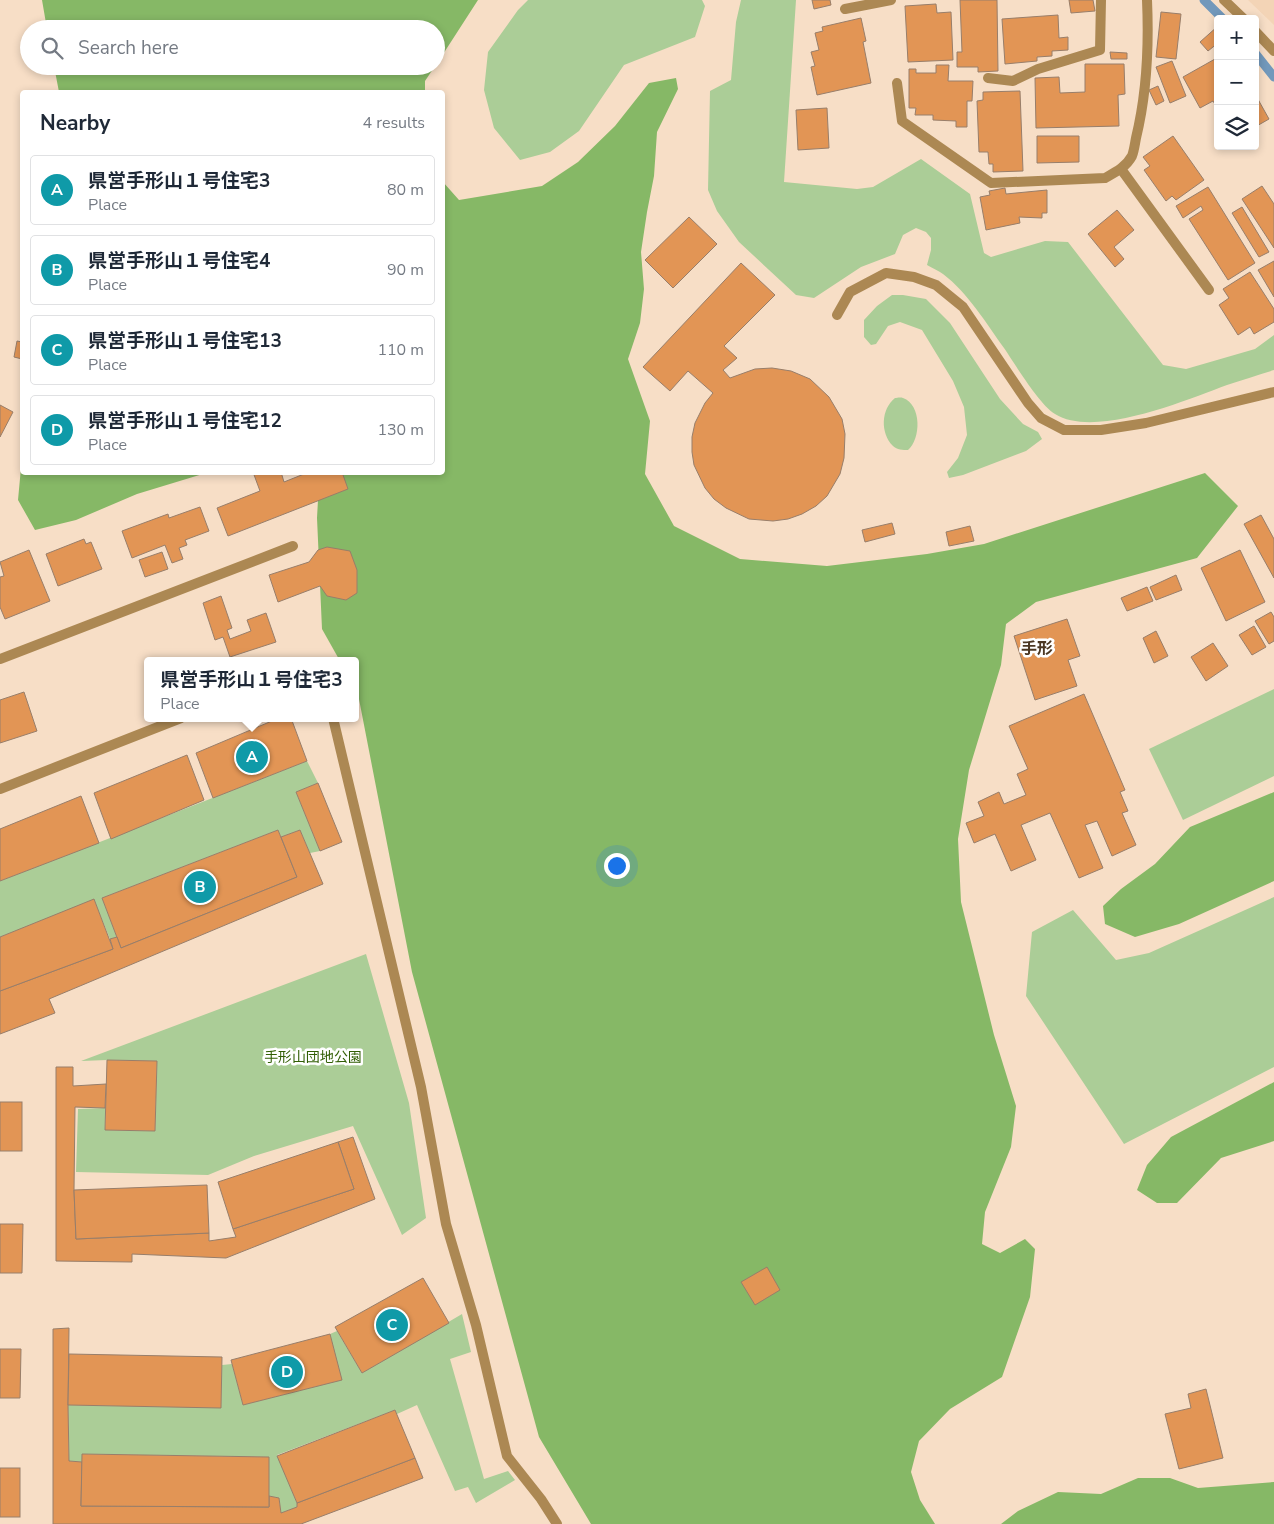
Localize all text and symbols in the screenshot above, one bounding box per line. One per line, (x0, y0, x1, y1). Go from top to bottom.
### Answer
map controls (1214, 15, 1259, 150)
button: + (1214, 15, 1259, 60)
search box (20, 20, 445, 75)
icon: search (38, 34, 66, 62)
text: Search here (78, 35, 179, 61)
button: − (1214, 60, 1259, 105)
button: layers (1214, 105, 1259, 150)
text: Nearby (40, 109, 110, 137)
text: 4 results (363, 112, 425, 134)
text: 県営手形山１号住宅3 (88, 168, 270, 194)
text: A (51, 179, 63, 201)
text: 80 m (387, 179, 424, 201)
text: Place (88, 194, 127, 216)
text: 県営手形山１号住宅4 (88, 248, 270, 274)
text: B (51, 259, 63, 281)
text: 90 m (387, 259, 424, 281)
text: Place (88, 274, 127, 296)
text: 県営手形山１号住宅13 (88, 328, 282, 354)
text: C (52, 339, 62, 361)
text: 110 m (377, 339, 424, 361)
text: Place (88, 354, 127, 376)
text: 県営手形山１号住宅12 (88, 408, 282, 434)
text: D (51, 419, 63, 441)
text: 130 m (377, 419, 424, 441)
text: Place (88, 434, 127, 456)
district label: 手形 (1021, 638, 1053, 660)
popup (144, 657, 359, 722)
text: 県営手形山１号住宅3 (160, 667, 343, 693)
text: Place (160, 693, 199, 715)
pin: A (236, 738, 268, 776)
your location (604, 853, 630, 879)
pin: B (184, 868, 216, 906)
park label: 手形山団地公園 (264, 1048, 362, 1067)
pin: C (376, 1306, 408, 1344)
pin: D (271, 1353, 303, 1391)

